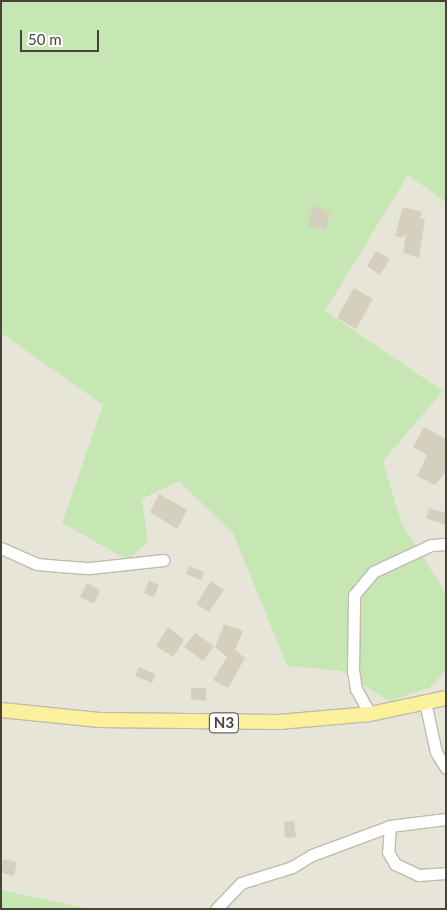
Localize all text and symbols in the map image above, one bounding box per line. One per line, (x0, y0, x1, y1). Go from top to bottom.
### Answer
scale bar (22, 20, 101, 52)
text: 50 m (28, 30, 62, 48)
road number: N3 (208, 710, 240, 736)

